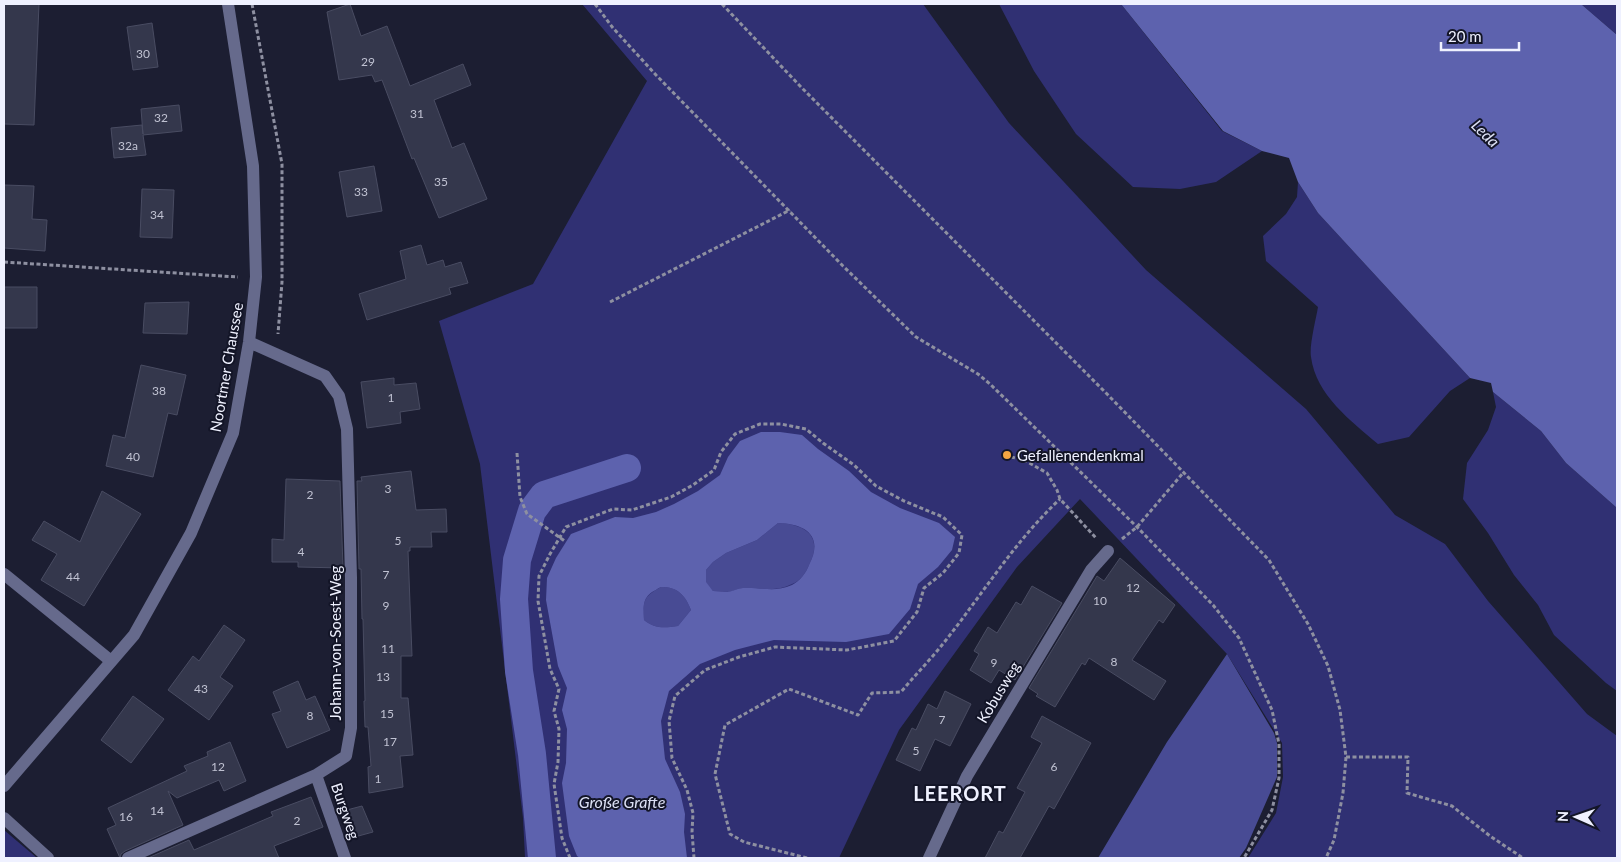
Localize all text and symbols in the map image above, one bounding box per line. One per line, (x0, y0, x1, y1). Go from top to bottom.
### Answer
scale bar (1441, 20, 1518, 52)
text: 20 m (1448, 27, 1482, 45)
house number: 30 (136, 46, 150, 61)
house number: 29 (361, 54, 375, 69)
house number: 31 (410, 106, 424, 121)
house number: 32 (154, 110, 168, 125)
water label: Leda (1468, 115, 1504, 151)
house number: 32a (118, 138, 138, 153)
house number: 35 (434, 174, 448, 189)
house number: 33 (354, 184, 368, 199)
house number: 34 (150, 207, 164, 222)
street label: Noortmer Chaussee (206, 301, 246, 433)
house number: 38 (152, 383, 166, 398)
house number: 1 (388, 390, 395, 405)
place label: Gefallenendenkmal (1017, 446, 1144, 464)
house number: 40 (126, 449, 140, 464)
marker: Gefallenendenkmal (1001, 449, 1013, 461)
house number: 3 (385, 481, 392, 496)
house number: 2 (307, 487, 314, 502)
house number: 5 (395, 533, 402, 548)
house number: 4 (298, 544, 305, 559)
street label: Johann-von-Soest-Weg (326, 565, 344, 720)
house number: 7 (383, 567, 390, 582)
house number: 44 (66, 569, 80, 584)
house number: 12 (1126, 580, 1140, 595)
house number: 10 (1093, 593, 1107, 608)
house number: 9 (383, 598, 390, 613)
house number: 11 (381, 641, 395, 656)
house number: 8 (1111, 654, 1118, 669)
house number: 9 (991, 655, 998, 670)
street label: Kobusweg (973, 658, 1023, 726)
house number: 13 (376, 669, 390, 684)
house number: 43 (194, 681, 208, 696)
house number: 15 (380, 706, 394, 721)
house number: 8 (307, 708, 314, 723)
house number: 7 (939, 712, 946, 727)
house number: 17 (383, 734, 397, 749)
house number: 5 (913, 743, 920, 758)
house number: 12 (211, 759, 225, 774)
house number: 6 (1051, 759, 1058, 774)
house number: 1 (375, 771, 382, 786)
street label: Burgweg (328, 780, 364, 842)
district label: LEERORT (913, 781, 1007, 805)
water label: Große Grafte (579, 792, 666, 811)
north arrow (1551, 792, 1601, 842)
house number: 14 (150, 803, 164, 818)
house number: 16 (119, 809, 133, 824)
text: N (1554, 811, 1571, 822)
house number: 2 (294, 813, 301, 828)

